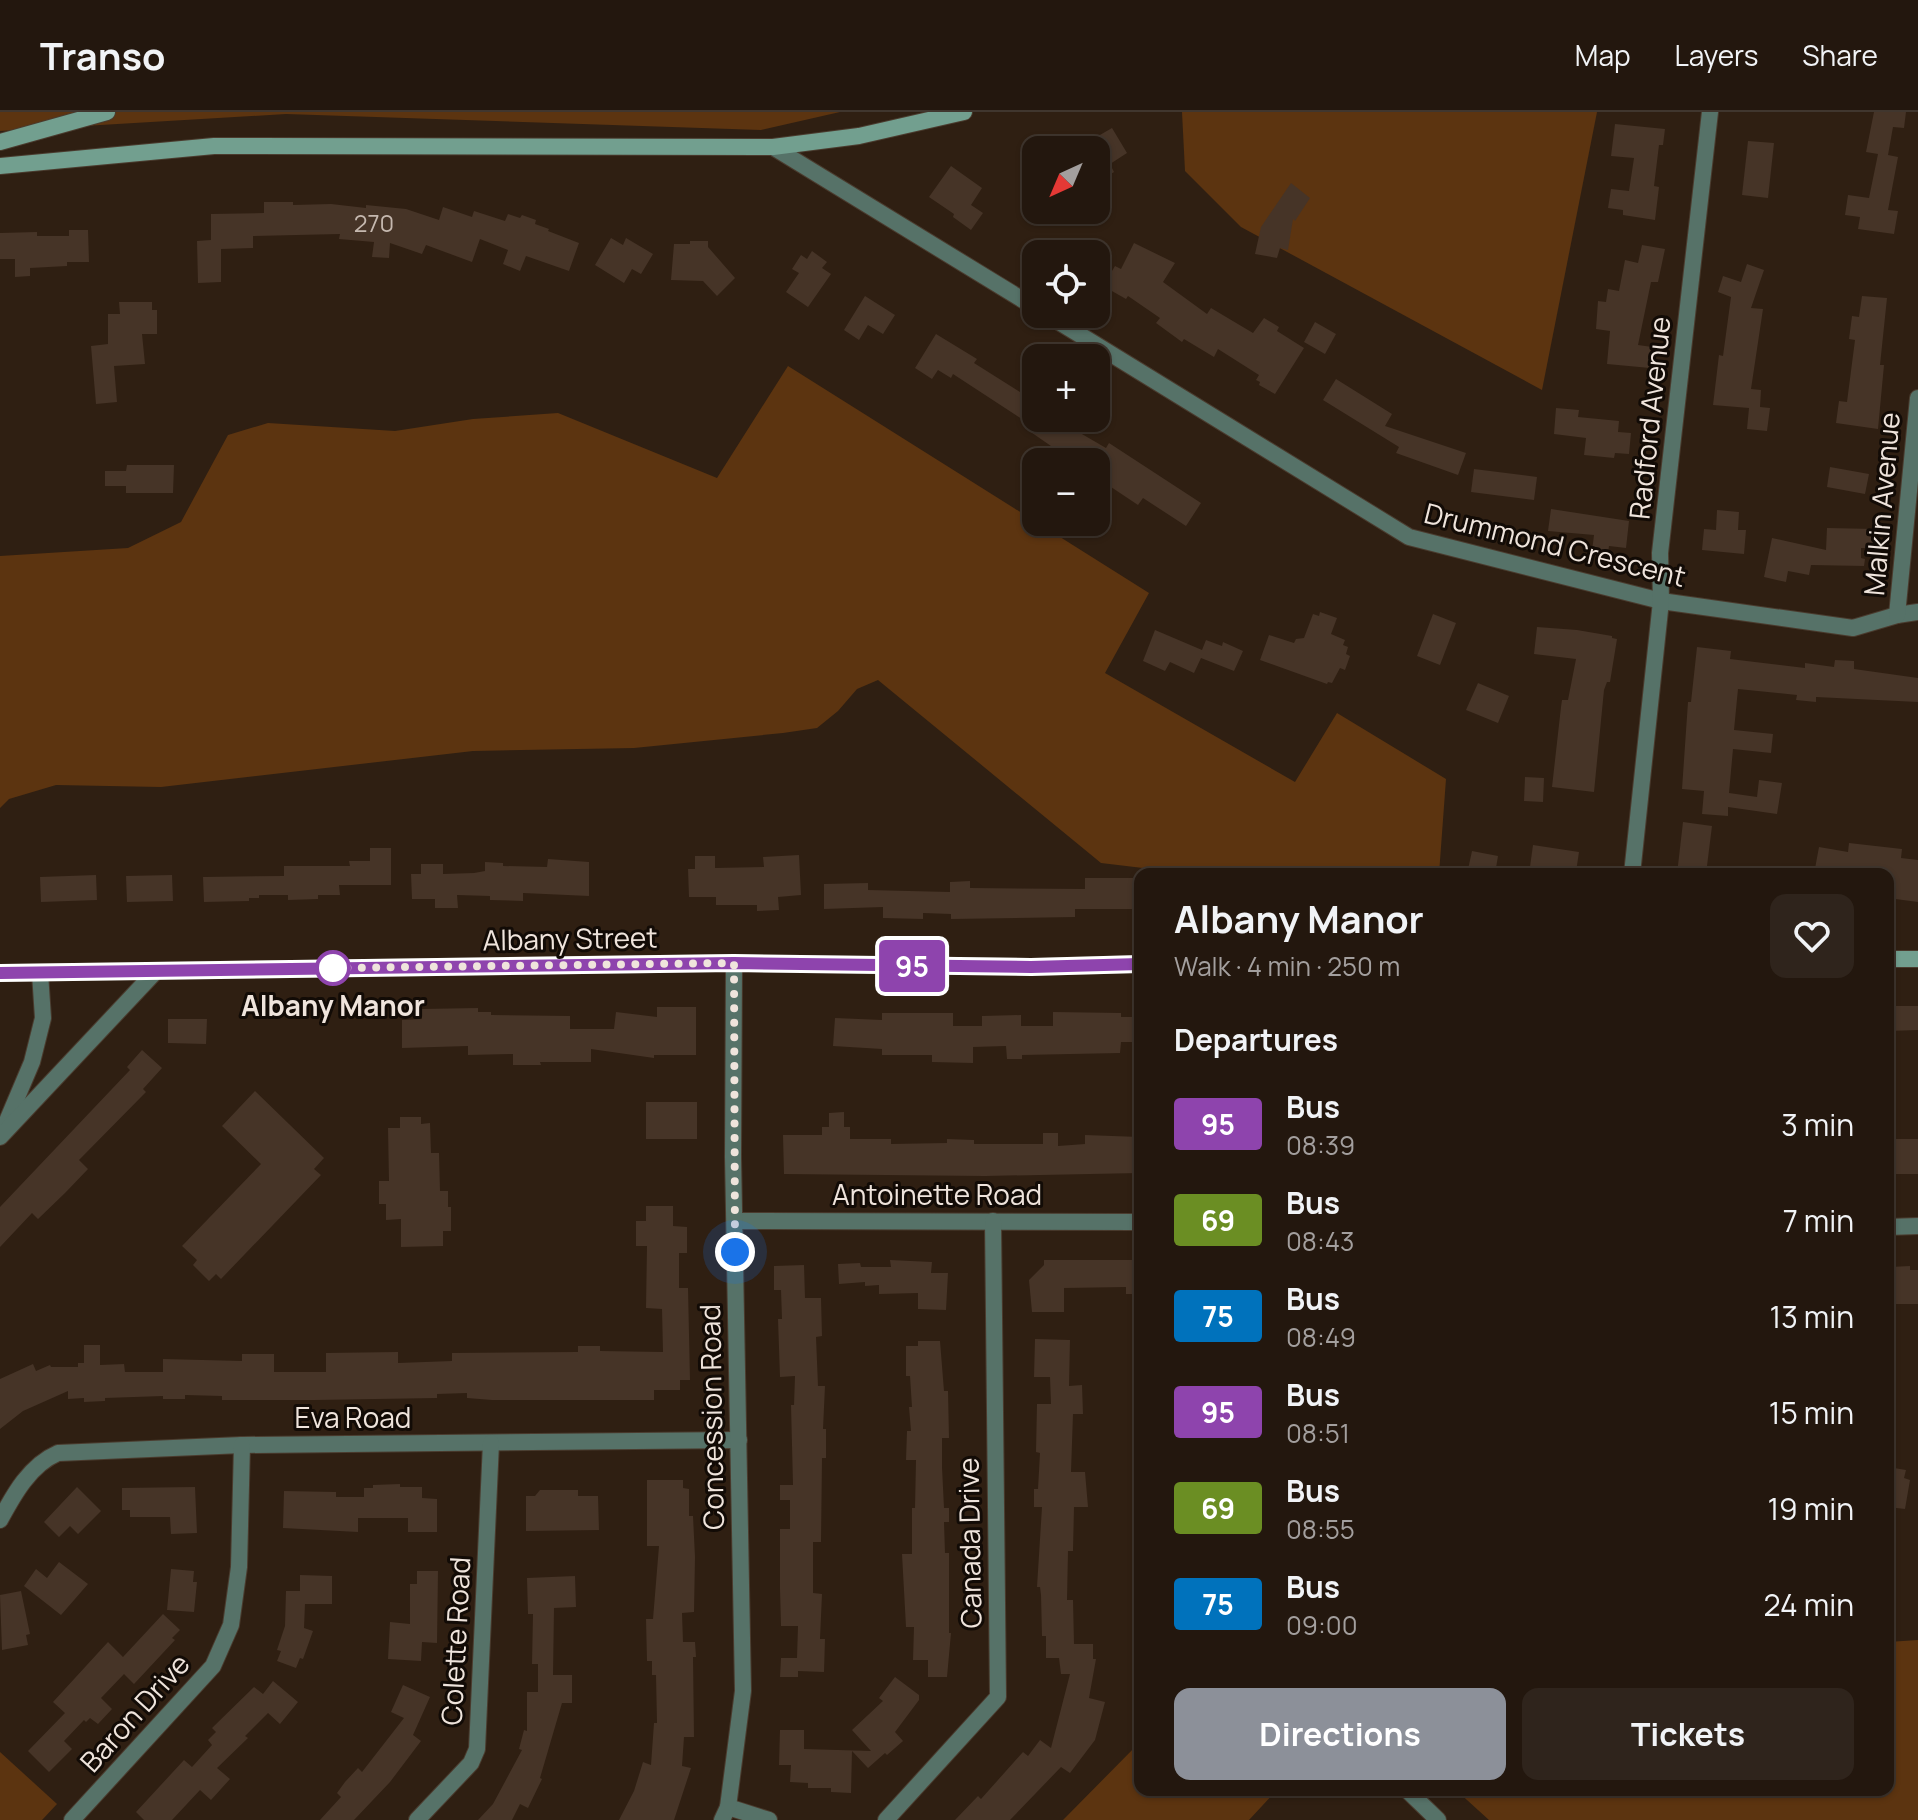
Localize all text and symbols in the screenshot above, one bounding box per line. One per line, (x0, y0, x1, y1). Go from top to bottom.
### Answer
text: Transo (40, 29, 166, 81)
text: Map (1575, 36, 1631, 74)
text: Layers (1675, 36, 1758, 74)
text: Share (1802, 36, 1878, 74)
north arrow (1022, 136, 1110, 224)
map controls (1022, 136, 1110, 536)
house number: 270 (354, 206, 394, 239)
button: locate (1022, 240, 1110, 328)
street label: Radford Avenue (1619, 315, 1679, 521)
button: + (1022, 344, 1110, 432)
street label: Malkin Avenue (1854, 411, 1908, 597)
button: − (1022, 448, 1110, 536)
street label: Drummond Crescent (1421, 493, 1690, 595)
text: Albany Manor (1174, 892, 1424, 944)
button: heart (1770, 894, 1854, 978)
street label: Albany Street (482, 917, 658, 959)
line badge: 95 (876, 940, 948, 992)
text: 95 (895, 947, 929, 985)
text: Walk · 4 min · 250 m (1174, 948, 1400, 984)
marker: Albany Manor (316, 951, 350, 985)
place label: Albany Manor (241, 986, 425, 1024)
text: Departures (1174, 1019, 1338, 1060)
text: Bus (1286, 1086, 1340, 1127)
text: 3 min (1781, 1104, 1854, 1145)
text: 95 (1201, 1105, 1235, 1143)
text: 08:39 (1286, 1127, 1355, 1163)
street label: Antoinette Road (832, 1175, 1042, 1213)
text: Bus (1286, 1182, 1340, 1223)
text: 7 min (1783, 1200, 1854, 1241)
text: 69 (1201, 1201, 1235, 1239)
text: 08:43 (1286, 1223, 1354, 1259)
your location (715, 1232, 755, 1272)
text: Bus (1286, 1278, 1340, 1319)
text: 13 min (1769, 1296, 1854, 1337)
text: 75 (1202, 1297, 1234, 1335)
street label: Concession Road (690, 1304, 732, 1530)
text: 08:49 (1286, 1319, 1356, 1355)
text: Bus (1286, 1374, 1340, 1415)
text: 15 min (1769, 1392, 1854, 1433)
text: 95 (1201, 1393, 1235, 1431)
street label: Eva Road (295, 1398, 411, 1436)
text: 08:51 (1286, 1415, 1350, 1451)
street label: Canada Drive (949, 1457, 989, 1629)
text: Bus (1286, 1470, 1340, 1511)
text: 19 min (1767, 1488, 1854, 1529)
text: 69 (1201, 1489, 1235, 1527)
text: 08:55 (1286, 1511, 1355, 1547)
street label: Colette Road (432, 1556, 478, 1726)
text: Bus (1286, 1566, 1340, 1607)
text: 24 min (1764, 1584, 1854, 1625)
text: 75 (1202, 1585, 1234, 1623)
text: 09:00 (1286, 1607, 1358, 1643)
street label: Baron Drive (71, 1645, 197, 1780)
button: Directions (1174, 1688, 1506, 1780)
button: Tickets (1522, 1688, 1854, 1780)

